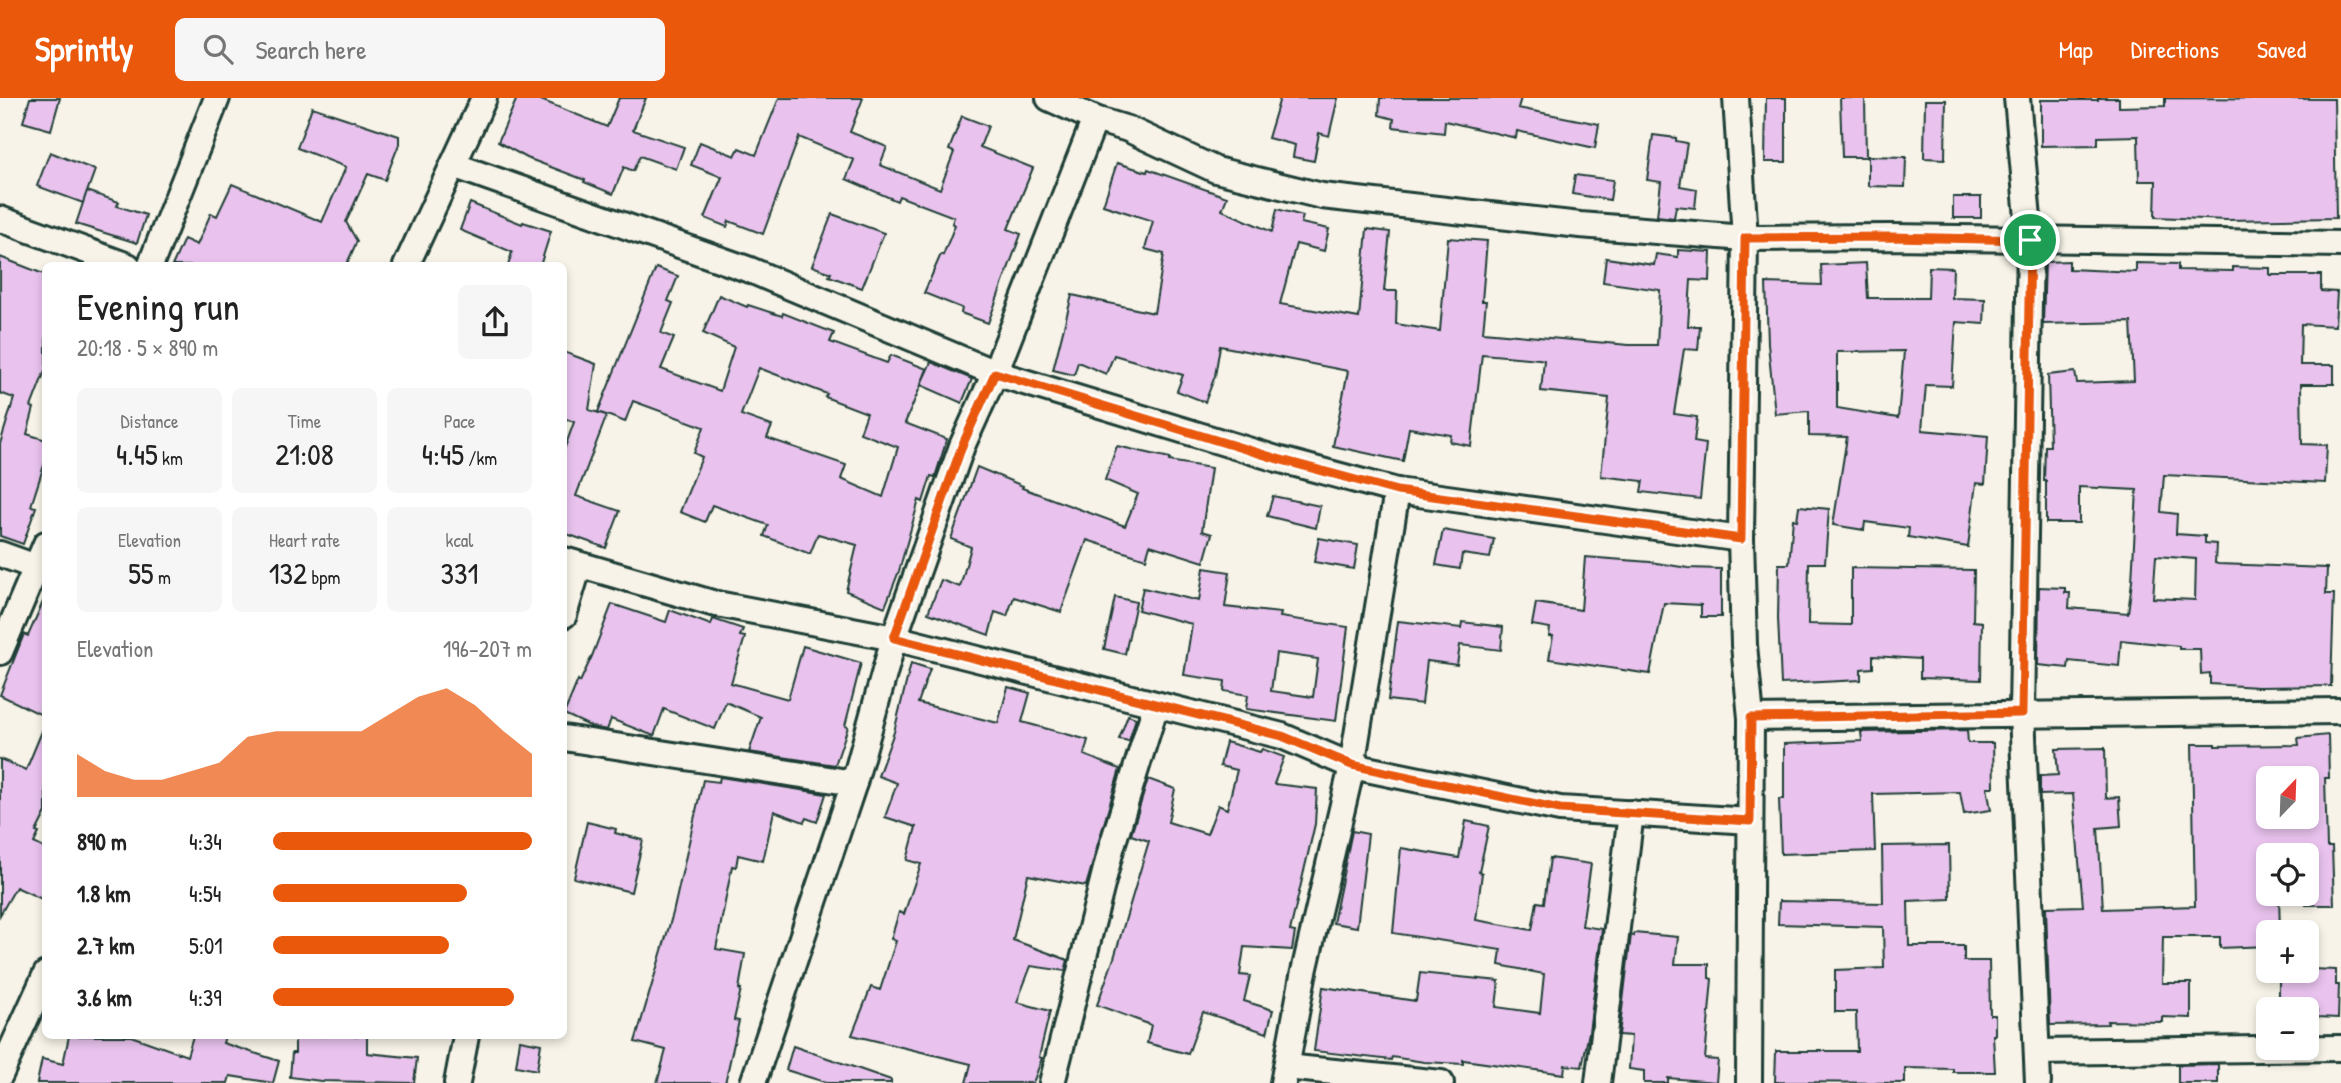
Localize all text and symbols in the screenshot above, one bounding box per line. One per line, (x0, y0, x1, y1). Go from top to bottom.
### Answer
search box (175, 18, 665, 81)
text: Sprintly (35, 27, 133, 71)
icon: search (199, 30, 237, 68)
text: Search here (255, 32, 366, 67)
text: Map (2059, 33, 2093, 65)
text: Directions (2131, 33, 2219, 65)
text: Saved (2257, 33, 2306, 65)
pin (2000, 210, 2060, 270)
icon: arrive (2011, 221, 2049, 259)
text: Evening run (77, 280, 240, 332)
button: share (458, 285, 532, 359)
text: 20:18 · 5 × 890 m (77, 332, 218, 363)
text: Distance (120, 408, 179, 434)
text: Time (288, 408, 321, 434)
text: Pace (444, 408, 475, 434)
text: 4.45 (116, 434, 158, 474)
text: 21:08 (275, 434, 334, 474)
text: 4:45 (422, 434, 464, 474)
text: km (158, 445, 183, 471)
text: /km (464, 445, 497, 471)
text: Elevation (118, 527, 181, 553)
text: Heart rate (269, 527, 340, 553)
text: kcal (446, 527, 473, 553)
text: 55 (128, 553, 154, 593)
text: 132 (269, 553, 307, 593)
text: 331 (441, 553, 478, 593)
text: m (154, 564, 171, 590)
text: bpm (307, 564, 340, 590)
text: Elevation (77, 633, 153, 664)
text: 196–207 m (443, 633, 532, 664)
north arrow (2256, 766, 2319, 830)
map controls (2256, 766, 2319, 1060)
text: 890 m (77, 826, 127, 857)
text: 4:34 (189, 826, 222, 857)
button: locate (2256, 843, 2319, 906)
text: 1.8 km (77, 878, 131, 909)
text: 4:54 (189, 878, 221, 909)
button: + (2256, 920, 2319, 983)
text: 2.7 km (77, 930, 135, 961)
text: 5:01 (189, 930, 223, 961)
text: 3.6 km (77, 982, 132, 1013)
text: 4:39 (189, 982, 222, 1013)
button: − (2256, 997, 2319, 1060)

